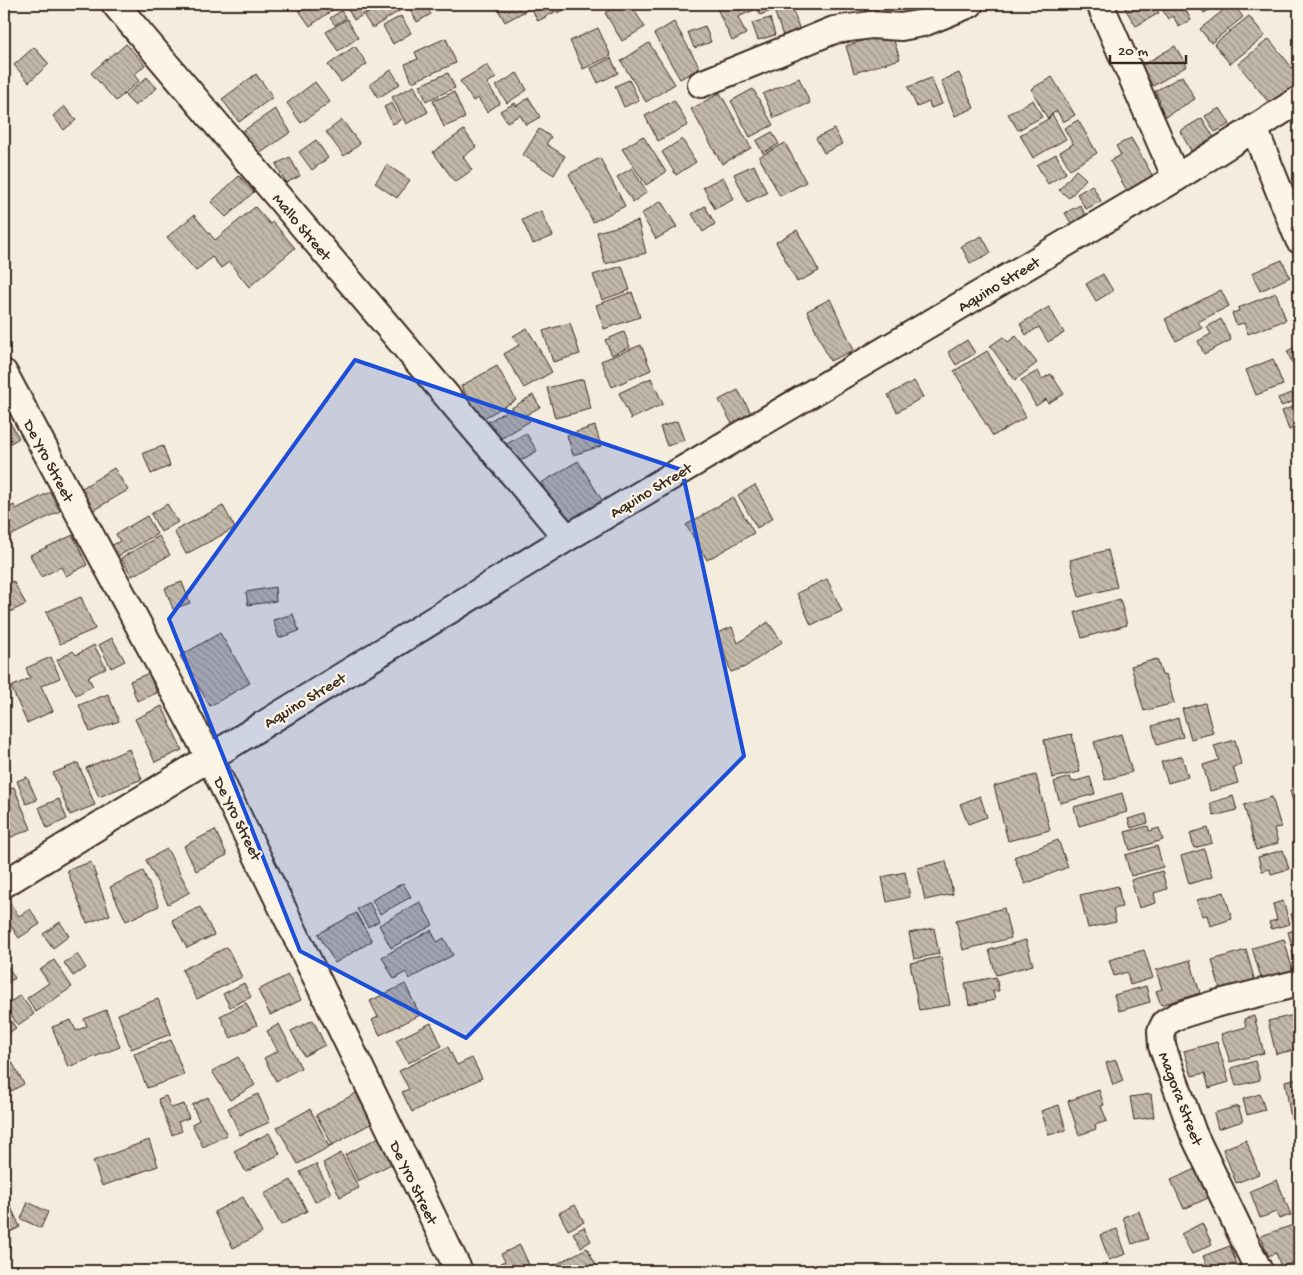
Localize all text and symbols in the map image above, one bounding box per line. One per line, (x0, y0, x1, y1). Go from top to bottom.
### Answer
scale bar (1110, 32, 1187, 64)
text: 20 m (1118, 43, 1148, 61)
street label: Mallo Street (267, 191, 335, 267)
street label: Aquino Street (955, 253, 1046, 318)
street label: De Yro Street (17, 416, 77, 507)
street label: Aquino Street (607, 459, 698, 524)
street label: Aquino Street (261, 669, 352, 734)
street label: De Yro Street (207, 774, 265, 866)
street label: Magora Street (1152, 1050, 1206, 1150)
street label: De Yro Street (383, 1138, 441, 1230)

